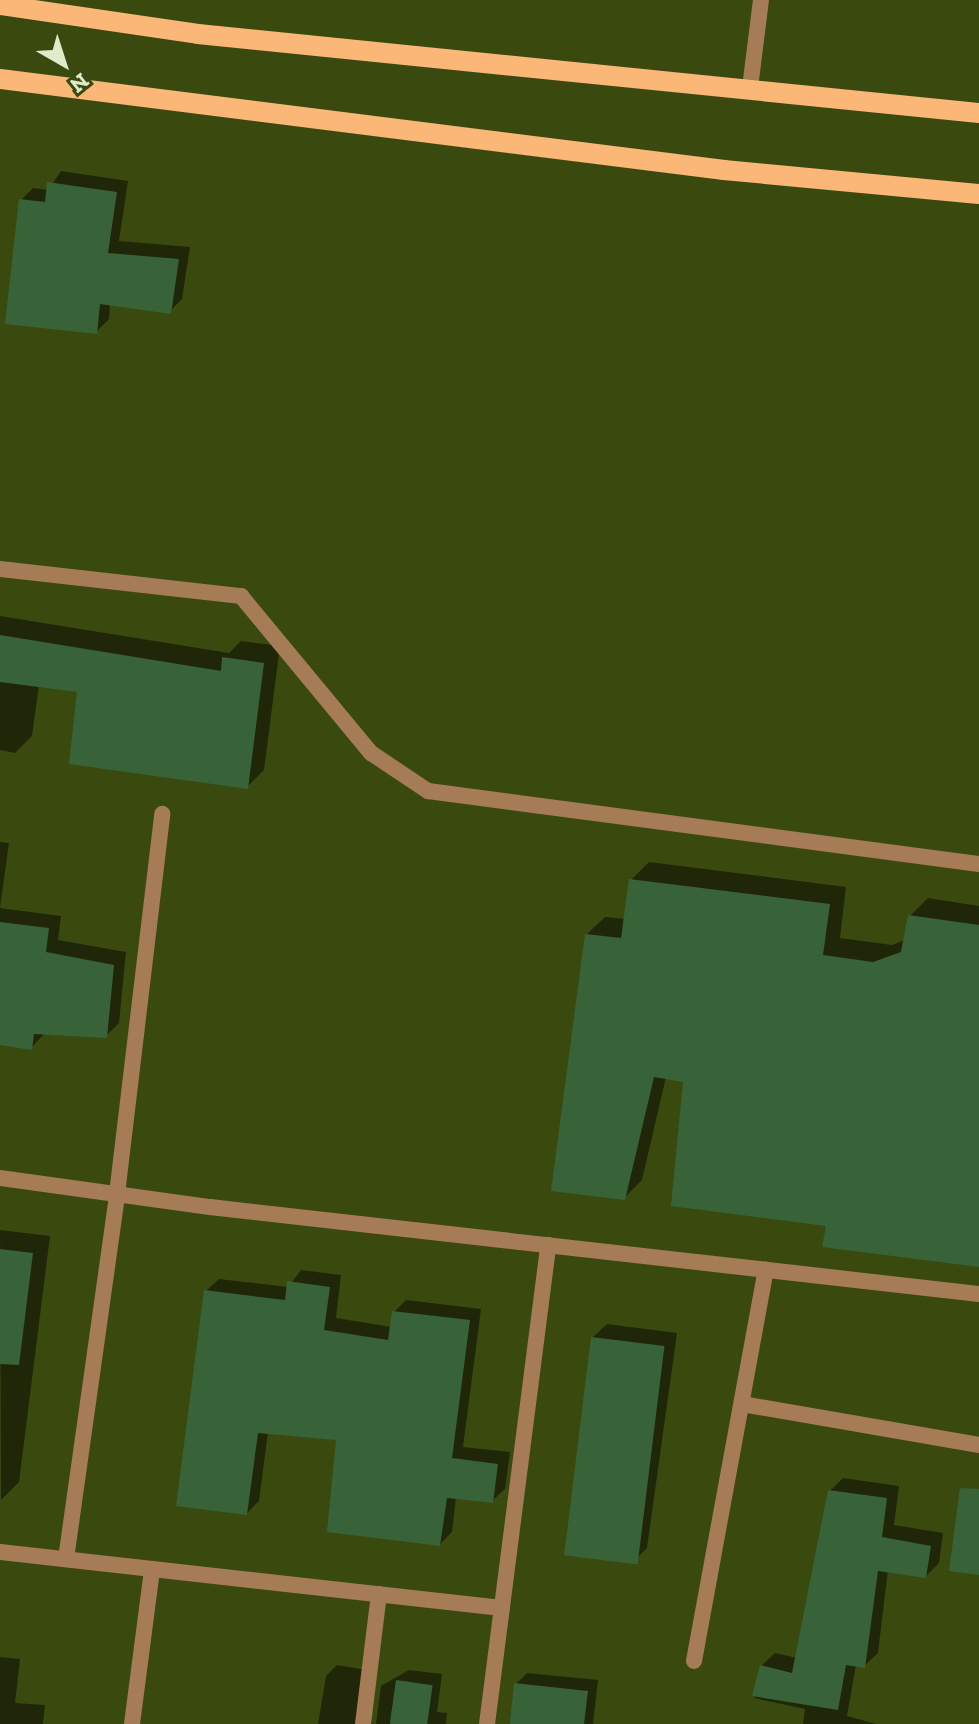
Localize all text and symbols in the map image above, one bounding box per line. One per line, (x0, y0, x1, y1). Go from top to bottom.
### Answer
north arrow (24, 24, 104, 104)
text: N (64, 67, 94, 99)

